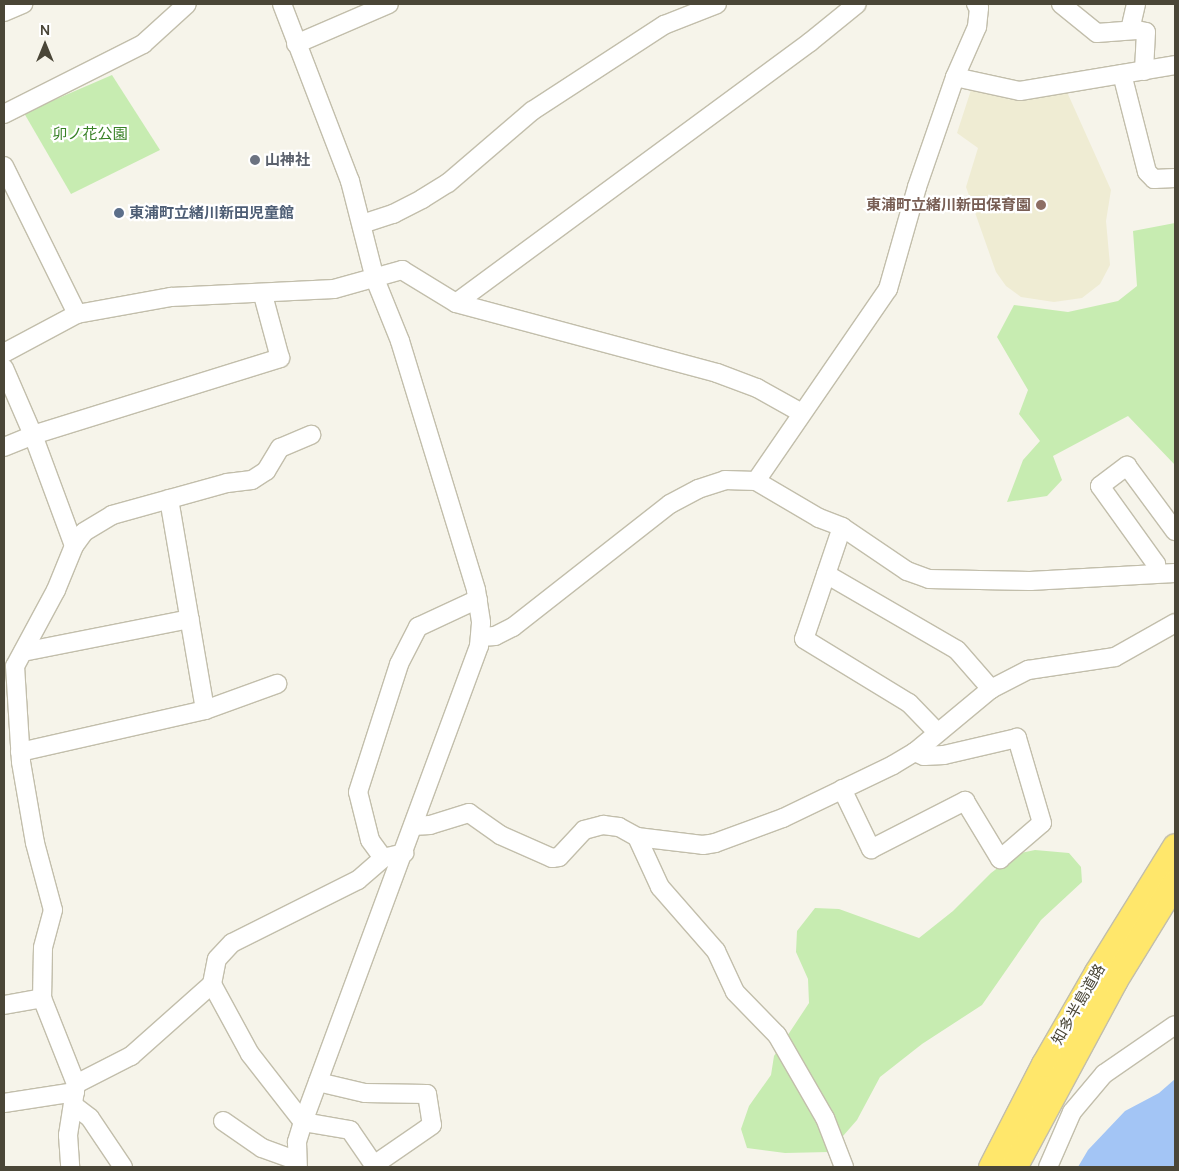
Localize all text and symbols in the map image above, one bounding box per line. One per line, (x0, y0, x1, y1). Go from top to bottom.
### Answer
north arrow (20, 20, 70, 70)
text: N (40, 20, 50, 39)
park label: 卯ノ花公園 (53, 125, 127, 143)
place label: 山神社 (265, 151, 310, 169)
marker: 山神社 (249, 154, 261, 166)
place label: 東浦町立緒川新田保育園 (866, 196, 1031, 214)
marker: 東浦町立緒川新田保育園 (1035, 199, 1047, 211)
place label: 東浦町立緒川新田児童館 (129, 204, 294, 222)
marker: 東浦町立緒川新田児童館 (113, 207, 125, 219)
street label: 知多半島道路 (1048, 961, 1108, 1047)

